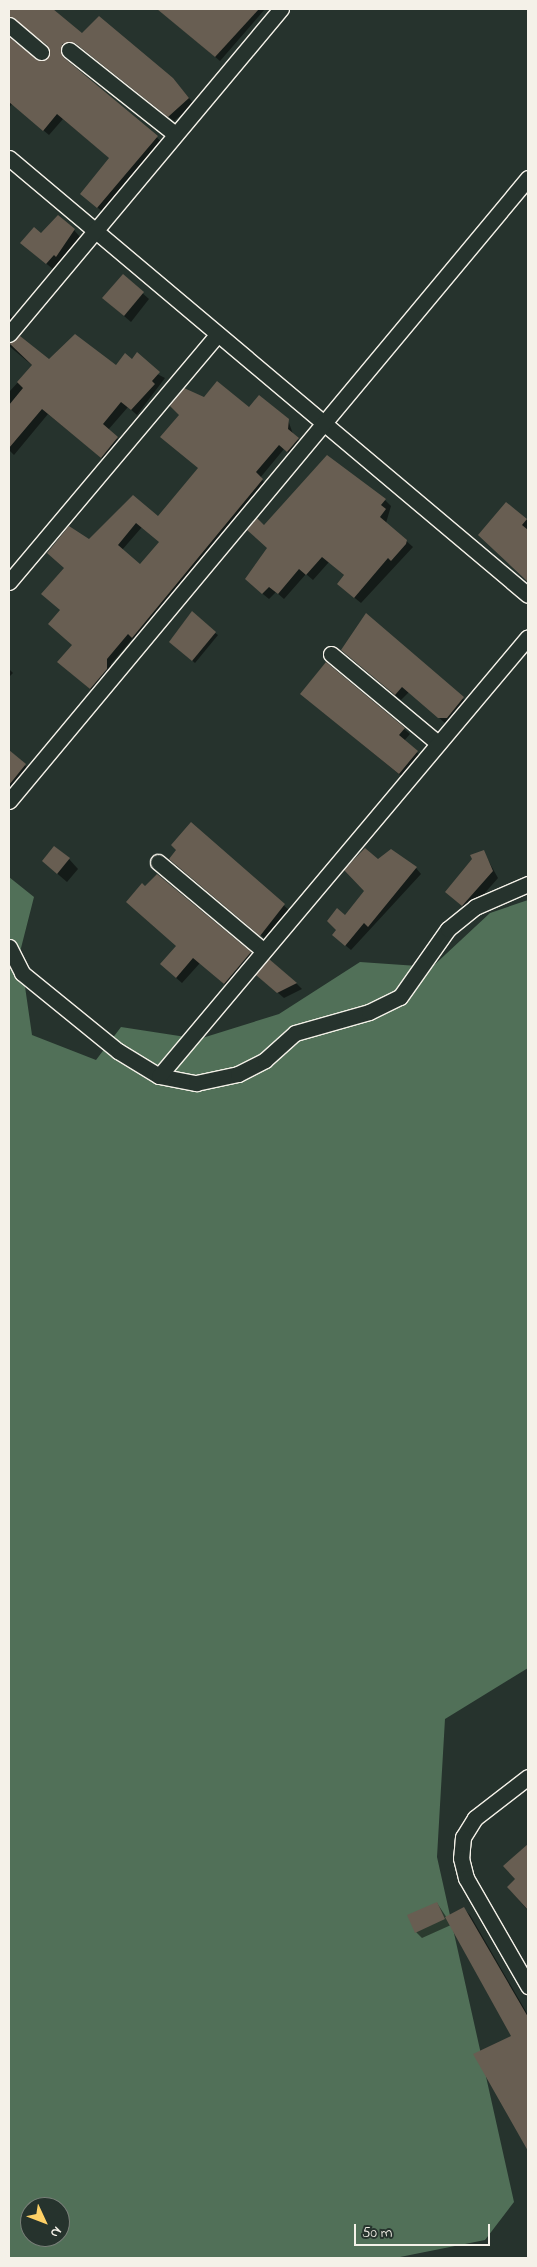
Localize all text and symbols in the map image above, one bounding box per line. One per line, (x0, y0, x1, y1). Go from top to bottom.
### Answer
north arrow (20, 2197, 70, 2247)
scale bar (357, 2214, 493, 2246)
text: N (45, 2221, 67, 2243)
text: 50 m (362, 2222, 392, 2244)

